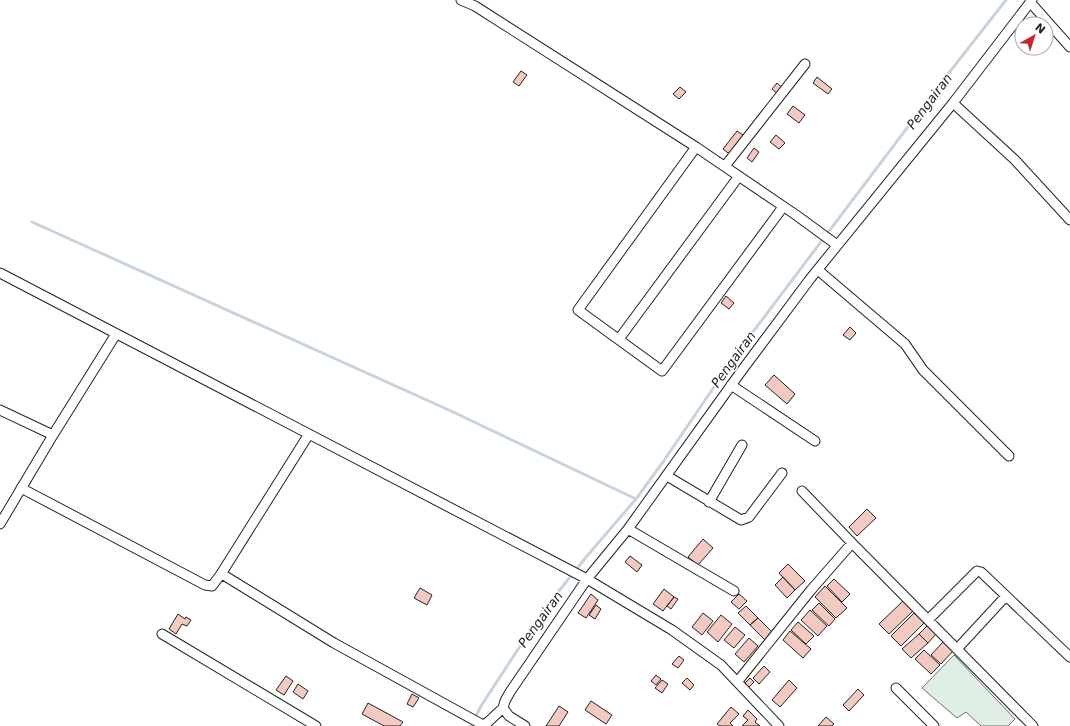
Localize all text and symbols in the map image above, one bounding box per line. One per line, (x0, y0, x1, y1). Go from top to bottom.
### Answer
north arrow (1014, 16, 1054, 56)
text: N (1032, 21, 1048, 37)
water label: Pengairan (904, 71, 955, 132)
water label: Pengairan (708, 328, 759, 390)
water label: Pengairan (515, 588, 566, 650)

